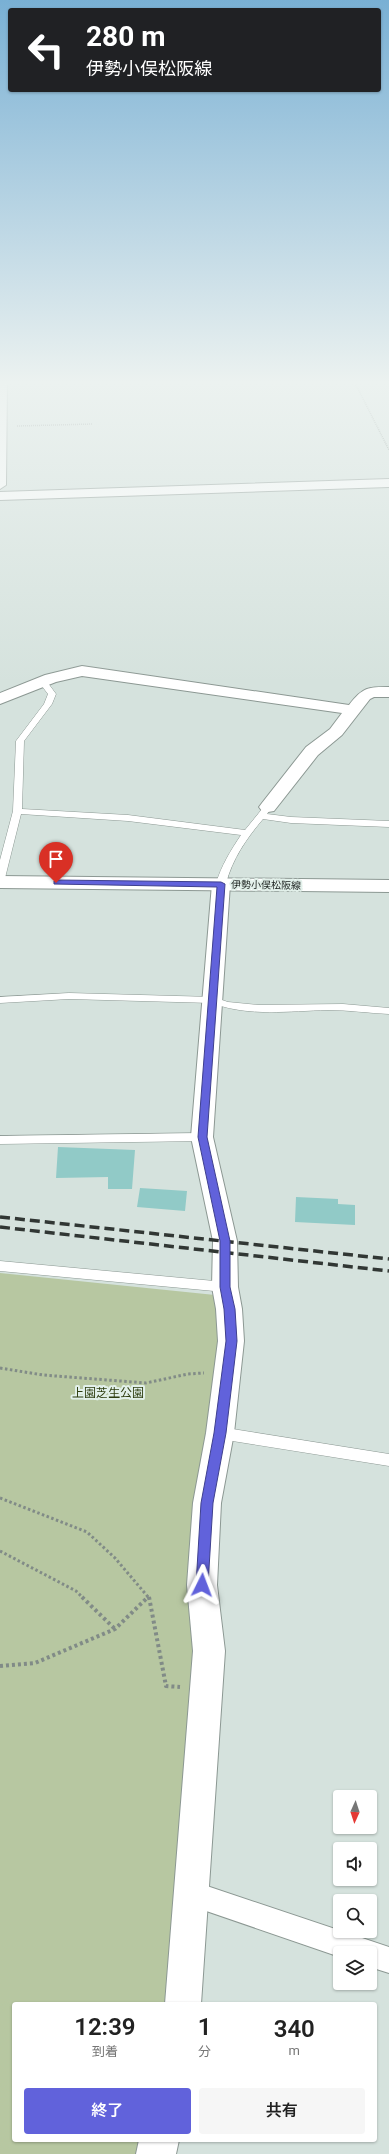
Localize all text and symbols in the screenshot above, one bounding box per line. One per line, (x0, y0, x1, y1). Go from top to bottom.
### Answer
text: 280 m (86, 20, 165, 53)
icon: left (20, 24, 72, 76)
text: 伊勢小俣松阪線 (86, 58, 212, 79)
pin (39, 842, 73, 883)
icon: arrive (45, 848, 67, 870)
street label: 伊勢小俣松阪線 (231, 879, 301, 891)
park label: 上園芝生公園 (72, 1386, 144, 1400)
position arrow (181, 1564, 223, 1606)
north arrow (333, 1790, 377, 1834)
map controls (333, 1790, 377, 1990)
button: sound (333, 1842, 377, 1886)
button: search (333, 1894, 377, 1938)
button: layers (333, 1946, 377, 1990)
text: 12:39 (74, 2013, 136, 2041)
text: 1 (198, 2013, 211, 2041)
text: 340 (274, 2015, 315, 2043)
text: m (289, 2043, 300, 2058)
text: 到着 (92, 2044, 118, 2059)
text: 分 (198, 2044, 211, 2059)
button: 終了 (24, 2088, 191, 2134)
button: 共有 (199, 2088, 365, 2134)

